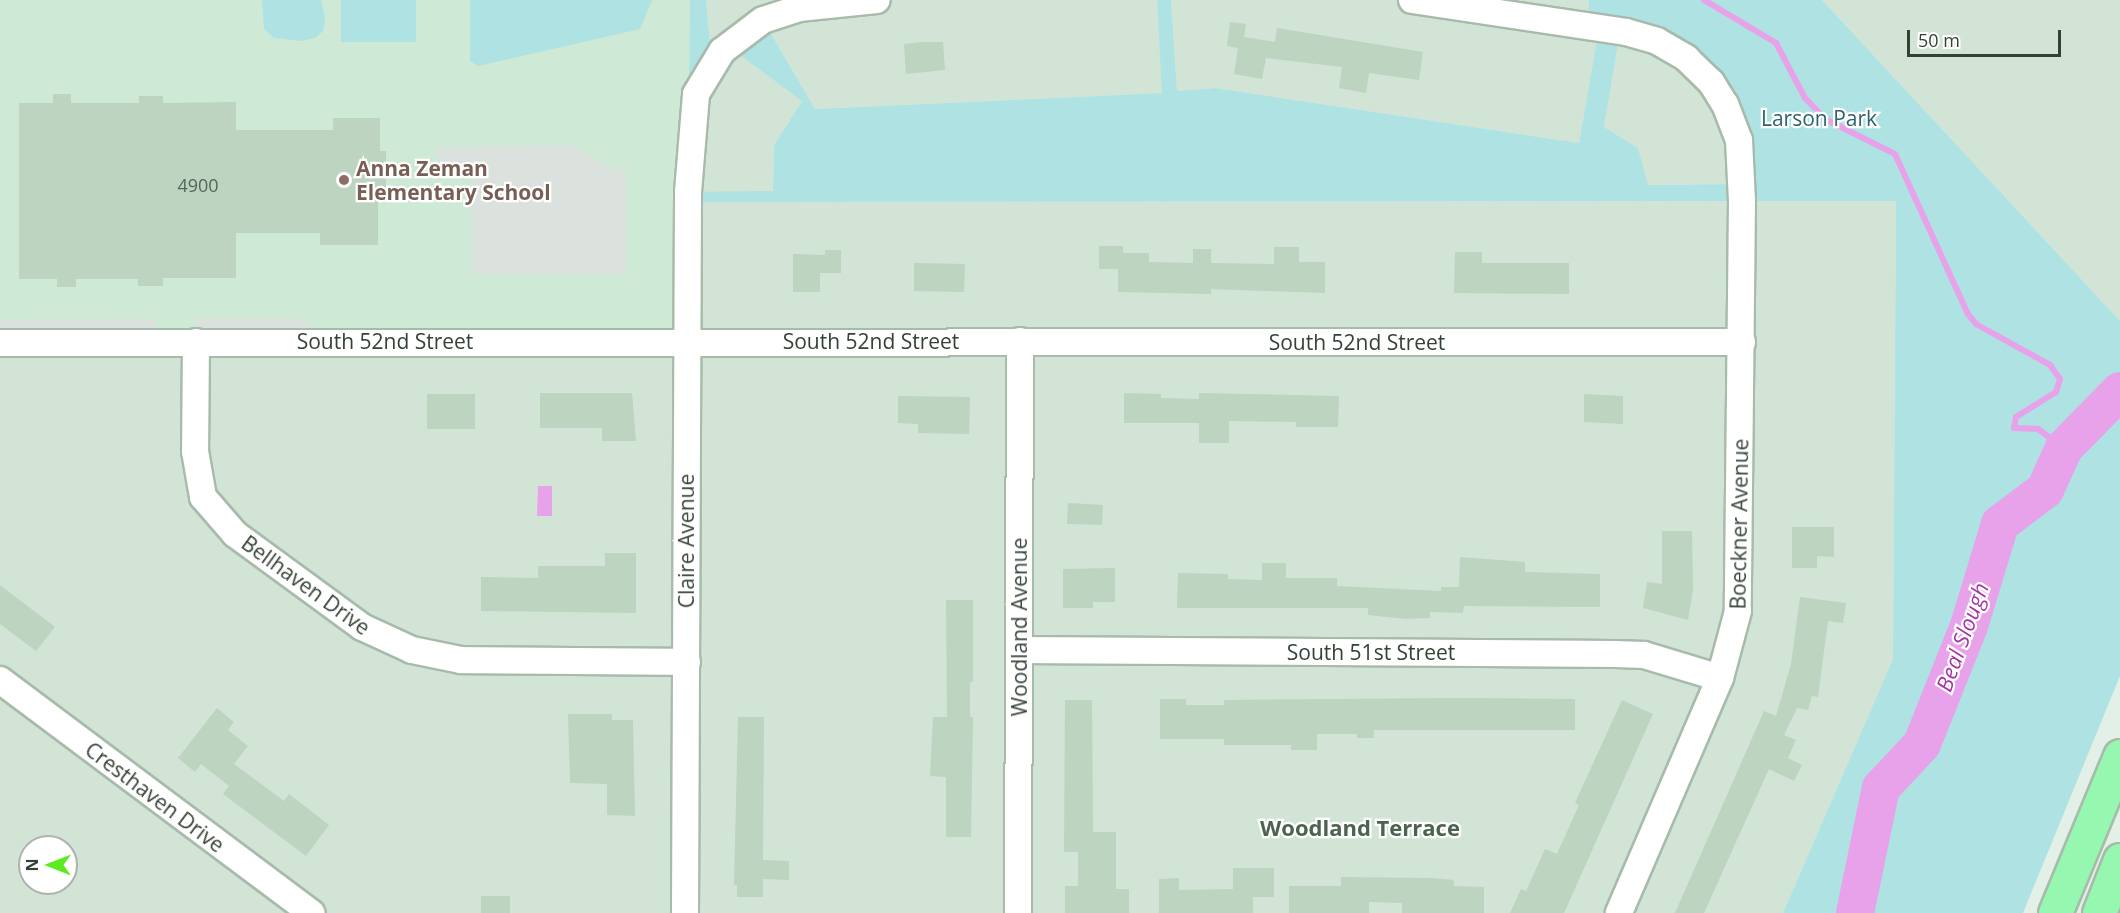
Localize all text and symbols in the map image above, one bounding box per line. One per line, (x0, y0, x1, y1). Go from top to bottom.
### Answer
scale bar (1910, 18, 2064, 56)
text: 50 m (1918, 28, 1960, 52)
park label: Larson Park (1761, 105, 1877, 131)
place label: Anna Zeman Elementary School (356, 155, 551, 205)
marker: Anna Zeman Elementary School (337, 173, 351, 187)
house number: 4900 (177, 174, 219, 196)
street label: South 52nd Street (297, 328, 473, 354)
street label: South 52nd Street (783, 328, 959, 354)
street label: South 52nd Street (1269, 329, 1445, 355)
street label: Boeckner Avenue (1725, 438, 1753, 610)
street label: Claire Avenue (673, 474, 699, 608)
street label: Bellhaven Drive (237, 530, 375, 640)
street label: Woodland Avenue (1006, 538, 1032, 716)
water label: Beal Slough (1930, 579, 1994, 695)
street label: South 51st Street (1287, 639, 1455, 665)
street label: Cresthaven Drive (80, 736, 230, 858)
district label: Woodland Terrace (1260, 815, 1460, 841)
north arrow (18, 835, 78, 895)
text: N (21, 859, 43, 872)

